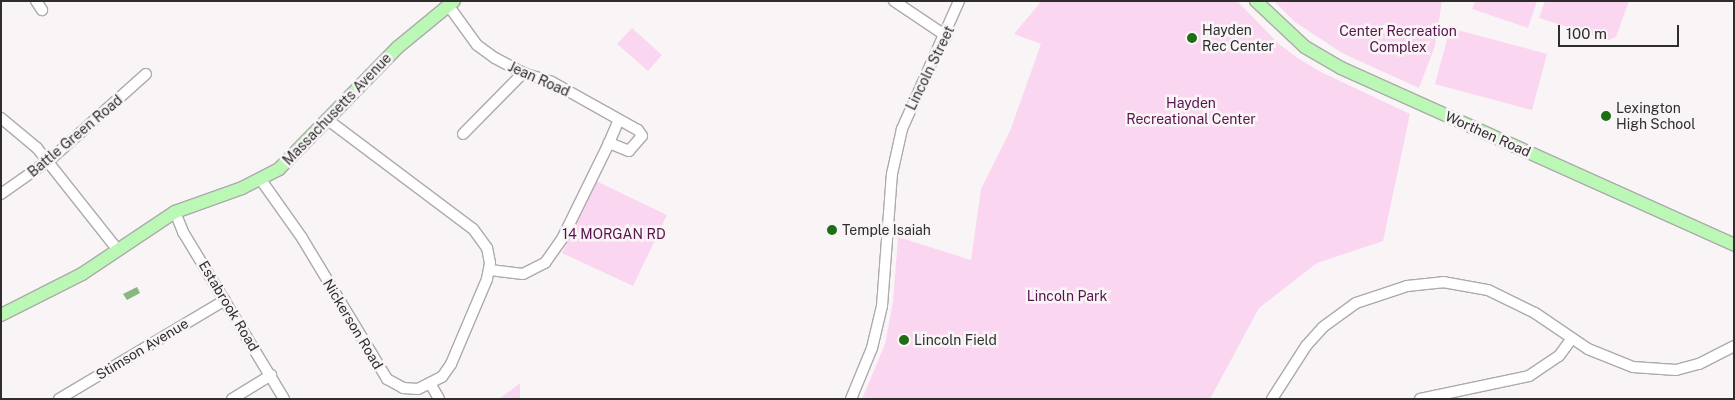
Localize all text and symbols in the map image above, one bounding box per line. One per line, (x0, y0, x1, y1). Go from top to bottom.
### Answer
scale bar (1560, 15, 1681, 47)
place label: Hayden Rec Center (1202, 22, 1274, 54)
street label: Lincoln Street (902, 23, 958, 113)
park label: Center Recreation Complex (1339, 23, 1457, 56)
text: 100 m (1566, 25, 1607, 42)
marker: Hayden Rec Center (1186, 32, 1198, 44)
street label: Massachusetts Avenue (279, 50, 395, 168)
street label: Jean Road (506, 58, 572, 100)
street label: Battle Green Road (24, 92, 126, 180)
park label: Hayden Recreational Center (1126, 95, 1256, 128)
place label: Lexington High School (1616, 100, 1695, 132)
street label: Worthen Road (1443, 108, 1533, 160)
marker: Lexington High School (1600, 110, 1612, 122)
place label: Temple Isaiah (842, 222, 931, 238)
marker: Temple Isaiah (826, 224, 838, 236)
park label: 14 MORGAN RD (562, 226, 666, 242)
street label: Estabrook Road (195, 258, 263, 354)
street label: Nickerson Road (320, 276, 386, 372)
park label: Lincoln Park (1027, 288, 1107, 304)
street label: Stimson Avenue (93, 315, 191, 383)
place label: Lincoln Field (914, 332, 997, 348)
marker: Lincoln Field (898, 334, 910, 346)

